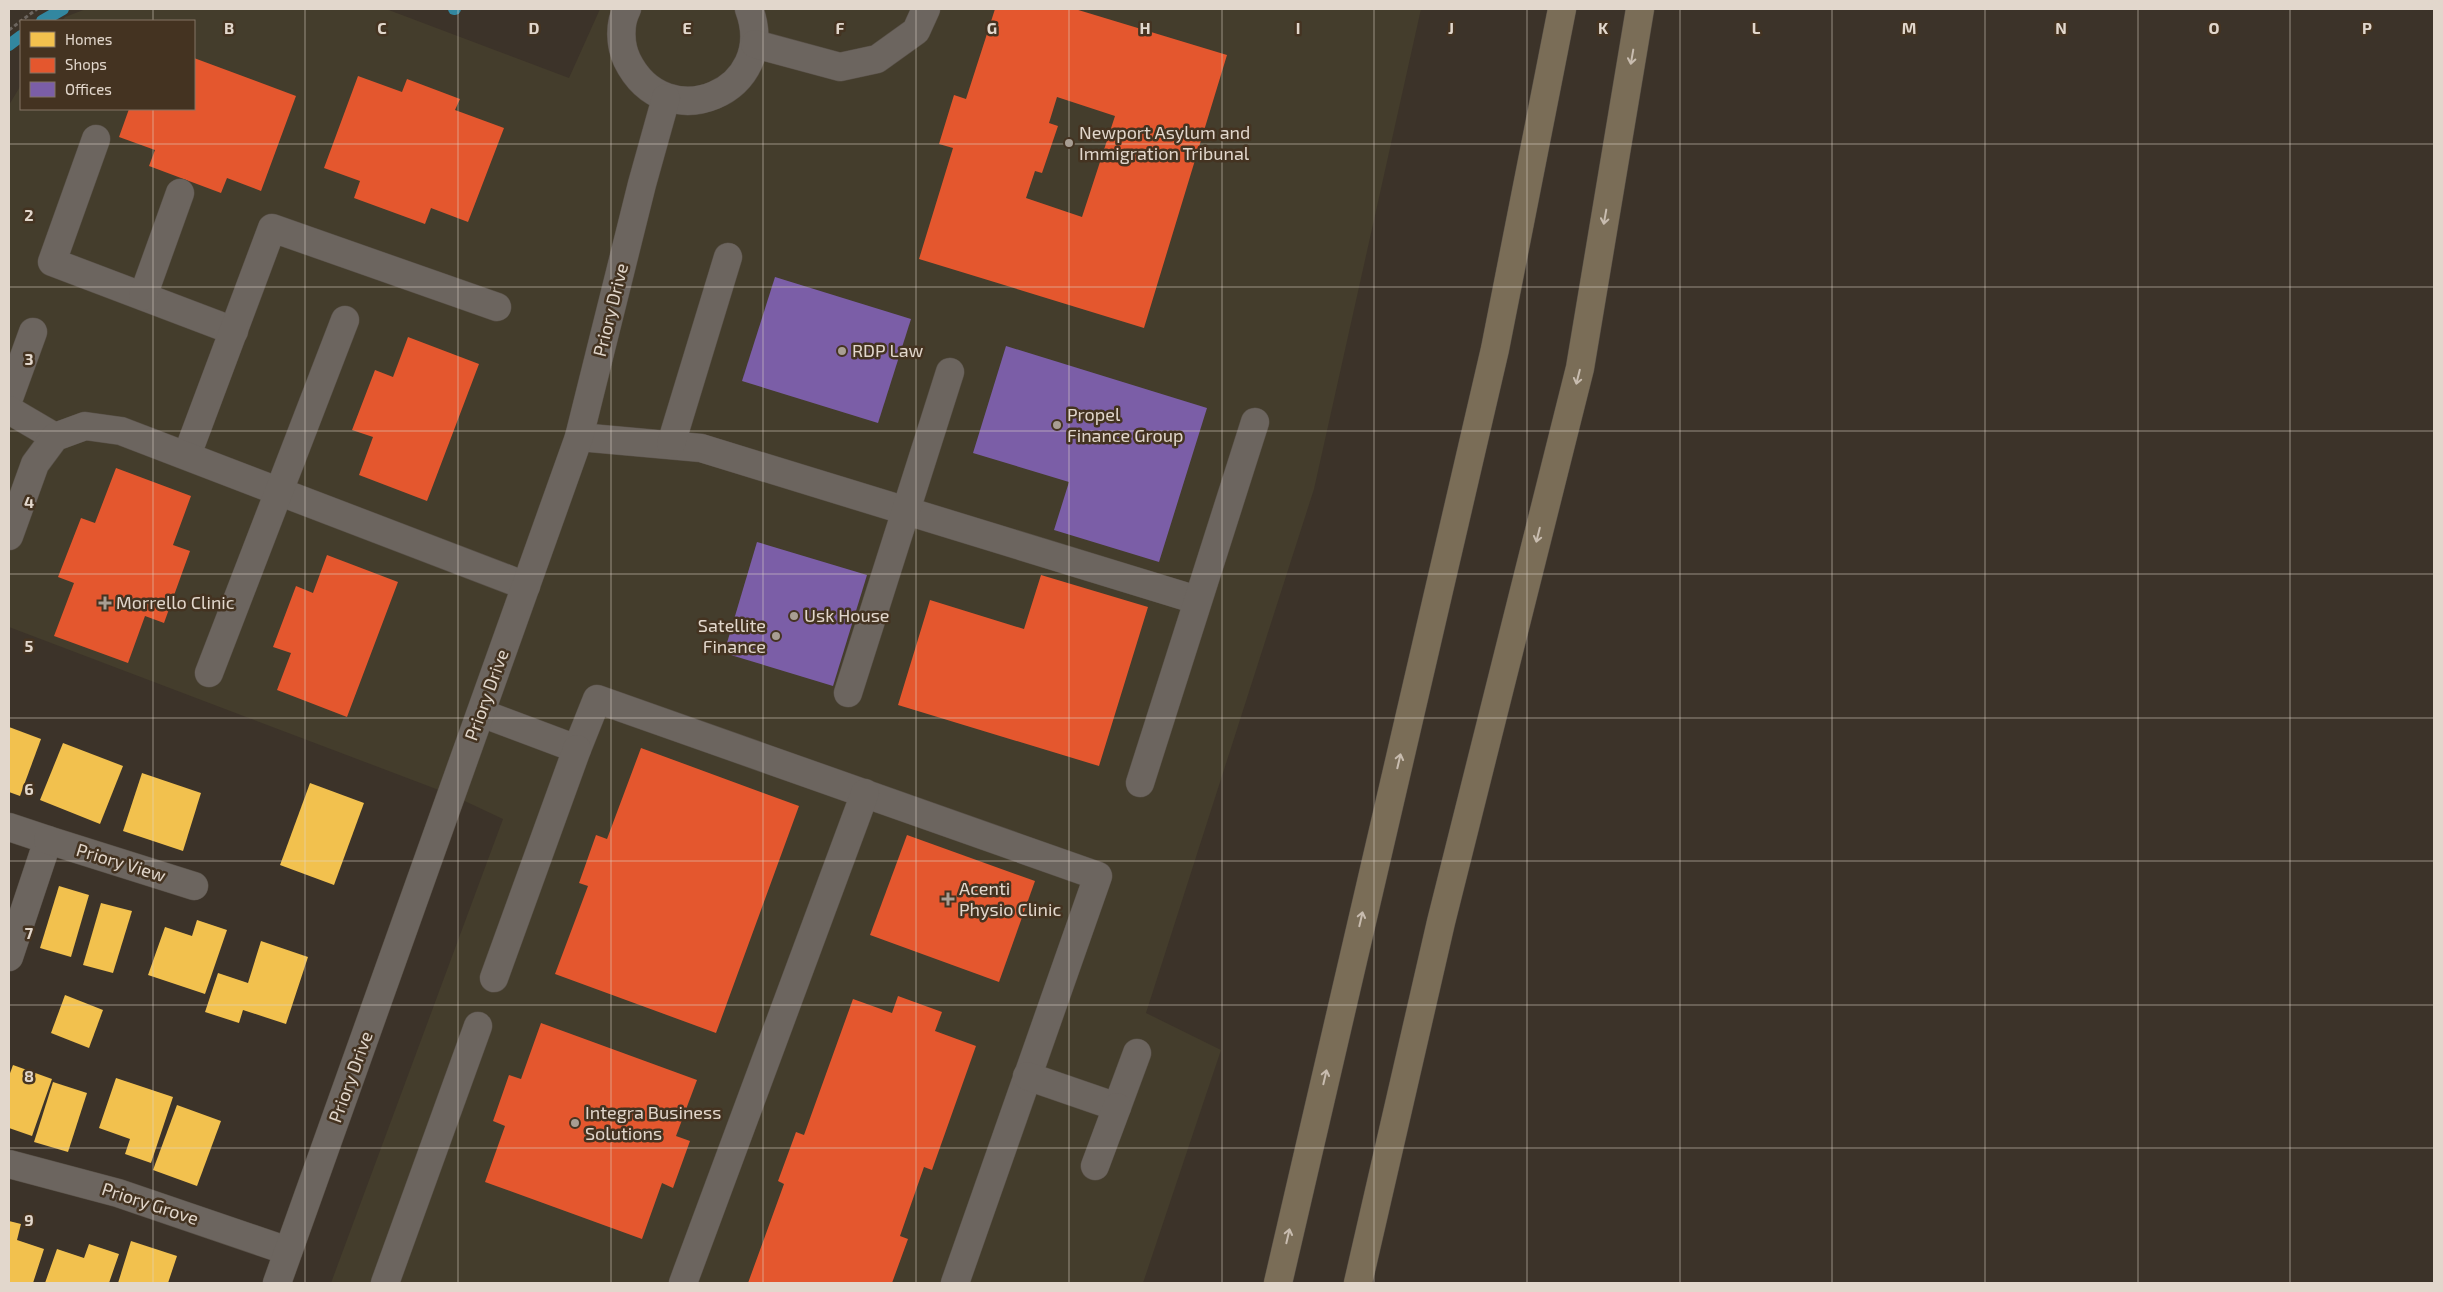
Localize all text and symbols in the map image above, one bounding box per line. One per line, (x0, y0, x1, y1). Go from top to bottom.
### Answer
text: B (224, 18, 234, 37)
text: C (377, 18, 387, 37)
text: D (529, 18, 540, 37)
text: E (682, 18, 692, 37)
text: F (836, 18, 845, 37)
text: G (987, 18, 997, 37)
text: H (1139, 18, 1151, 37)
text: I (1296, 18, 1300, 37)
text: J (1448, 18, 1454, 37)
text: K (1598, 18, 1609, 37)
text: L (1752, 18, 1761, 37)
text: M (1902, 18, 1916, 37)
text: N (2055, 18, 2067, 37)
text: O (2208, 18, 2220, 37)
text: P (2362, 18, 2372, 37)
legend (20, 20, 195, 110)
text: Homes (65, 30, 112, 48)
one-way arrow (1627, 48, 1637, 64)
text: Shops (65, 55, 107, 73)
text: Offices (65, 80, 112, 98)
place label: Newport Asylum and Immigration Tribunal (1079, 121, 1250, 164)
marker: Newport Asylum and Immigration Tribunal (1063, 137, 1075, 149)
text: 2 (24, 205, 34, 224)
one-way arrow (1600, 209, 1610, 225)
street label: Priory Drive (588, 261, 632, 359)
place label: RDP Law (852, 339, 924, 361)
marker: RDP Law (836, 345, 848, 357)
text: 3 (24, 349, 34, 368)
one-way arrow (1572, 369, 1582, 385)
place label: Propel Finance Group (1067, 403, 1184, 446)
marker: Propel Finance Group (1051, 419, 1063, 431)
text: 4 (24, 492, 34, 511)
one-way arrow (1533, 526, 1542, 542)
place label: Morrello Clinic (116, 591, 235, 613)
marker: Morrello Clinic (98, 596, 112, 610)
place label: Usk House (804, 604, 889, 626)
marker: Usk House (788, 610, 800, 622)
place label: Satellite Finance (698, 614, 766, 657)
marker: Satellite Finance (770, 630, 782, 642)
text: 5 (25, 636, 34, 655)
street label: Priory Drive (459, 646, 513, 743)
one-way arrow (1395, 753, 1404, 769)
text: 6 (24, 779, 34, 798)
street label: Priory View (74, 838, 169, 886)
place label: Acenti Physio Clinic (959, 877, 1061, 920)
marker: Acenti Physio Clinic (941, 892, 955, 906)
one-way arrow (1357, 912, 1366, 928)
text: 7 (25, 923, 34, 942)
street label: Priory Drive (323, 1028, 377, 1125)
text: 8 (24, 1066, 34, 1085)
one-way arrow (1321, 1070, 1330, 1086)
place label: Integra Business Solutions (585, 1101, 721, 1144)
marker: Integra Business Solutions (569, 1117, 581, 1129)
street label: Priory Grove (99, 1177, 201, 1229)
text: 9 (24, 1210, 34, 1229)
one-way arrow (1284, 1228, 1294, 1244)

